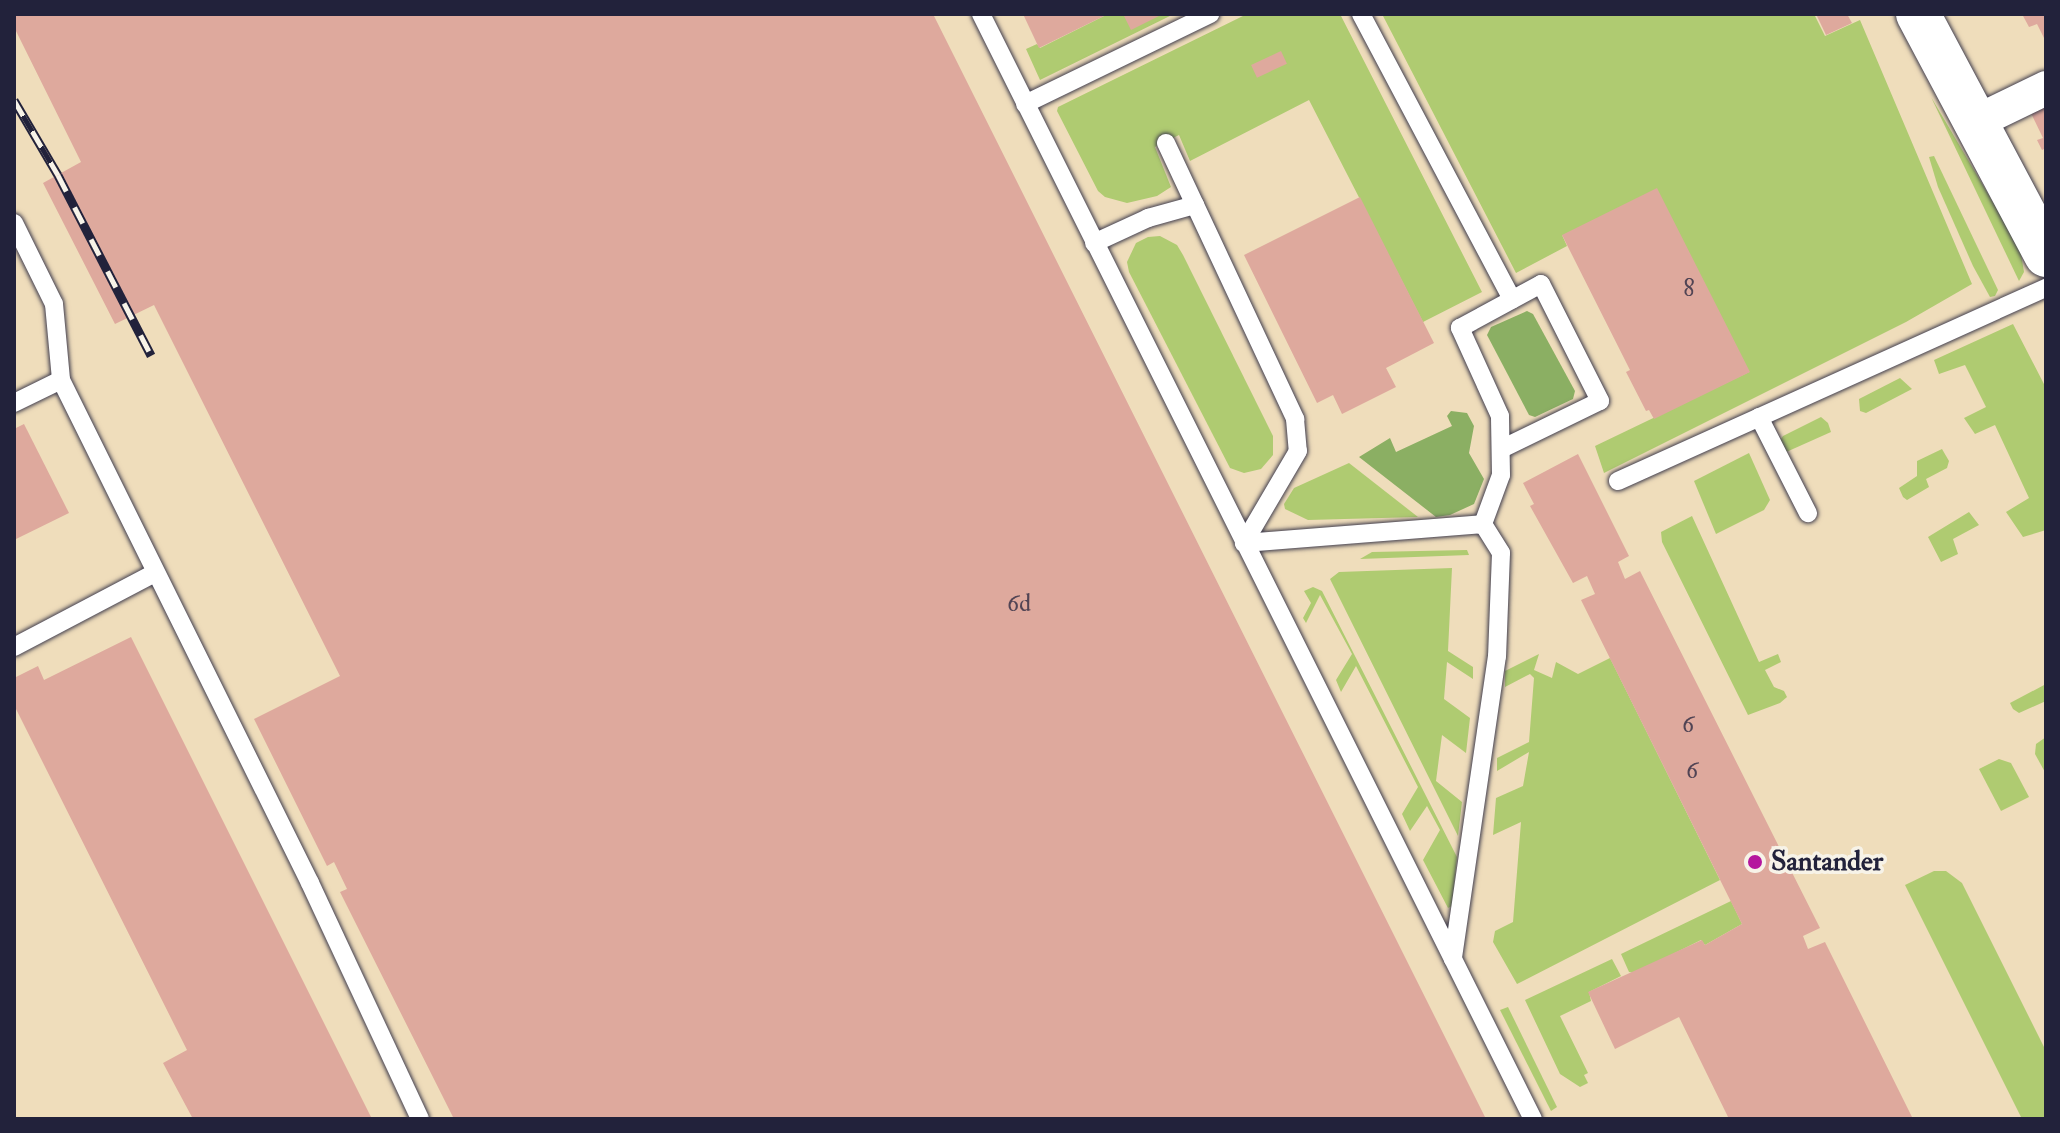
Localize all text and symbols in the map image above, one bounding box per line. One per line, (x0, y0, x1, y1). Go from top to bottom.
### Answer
house number: 8 (1683, 275, 1695, 303)
house number: 6d (1007, 590, 1031, 618)
house number: 6 (1682, 711, 1694, 739)
house number: 6 (1686, 757, 1698, 785)
place label: Santander (1771, 845, 1883, 879)
marker: Santander (1746, 853, 1764, 871)

